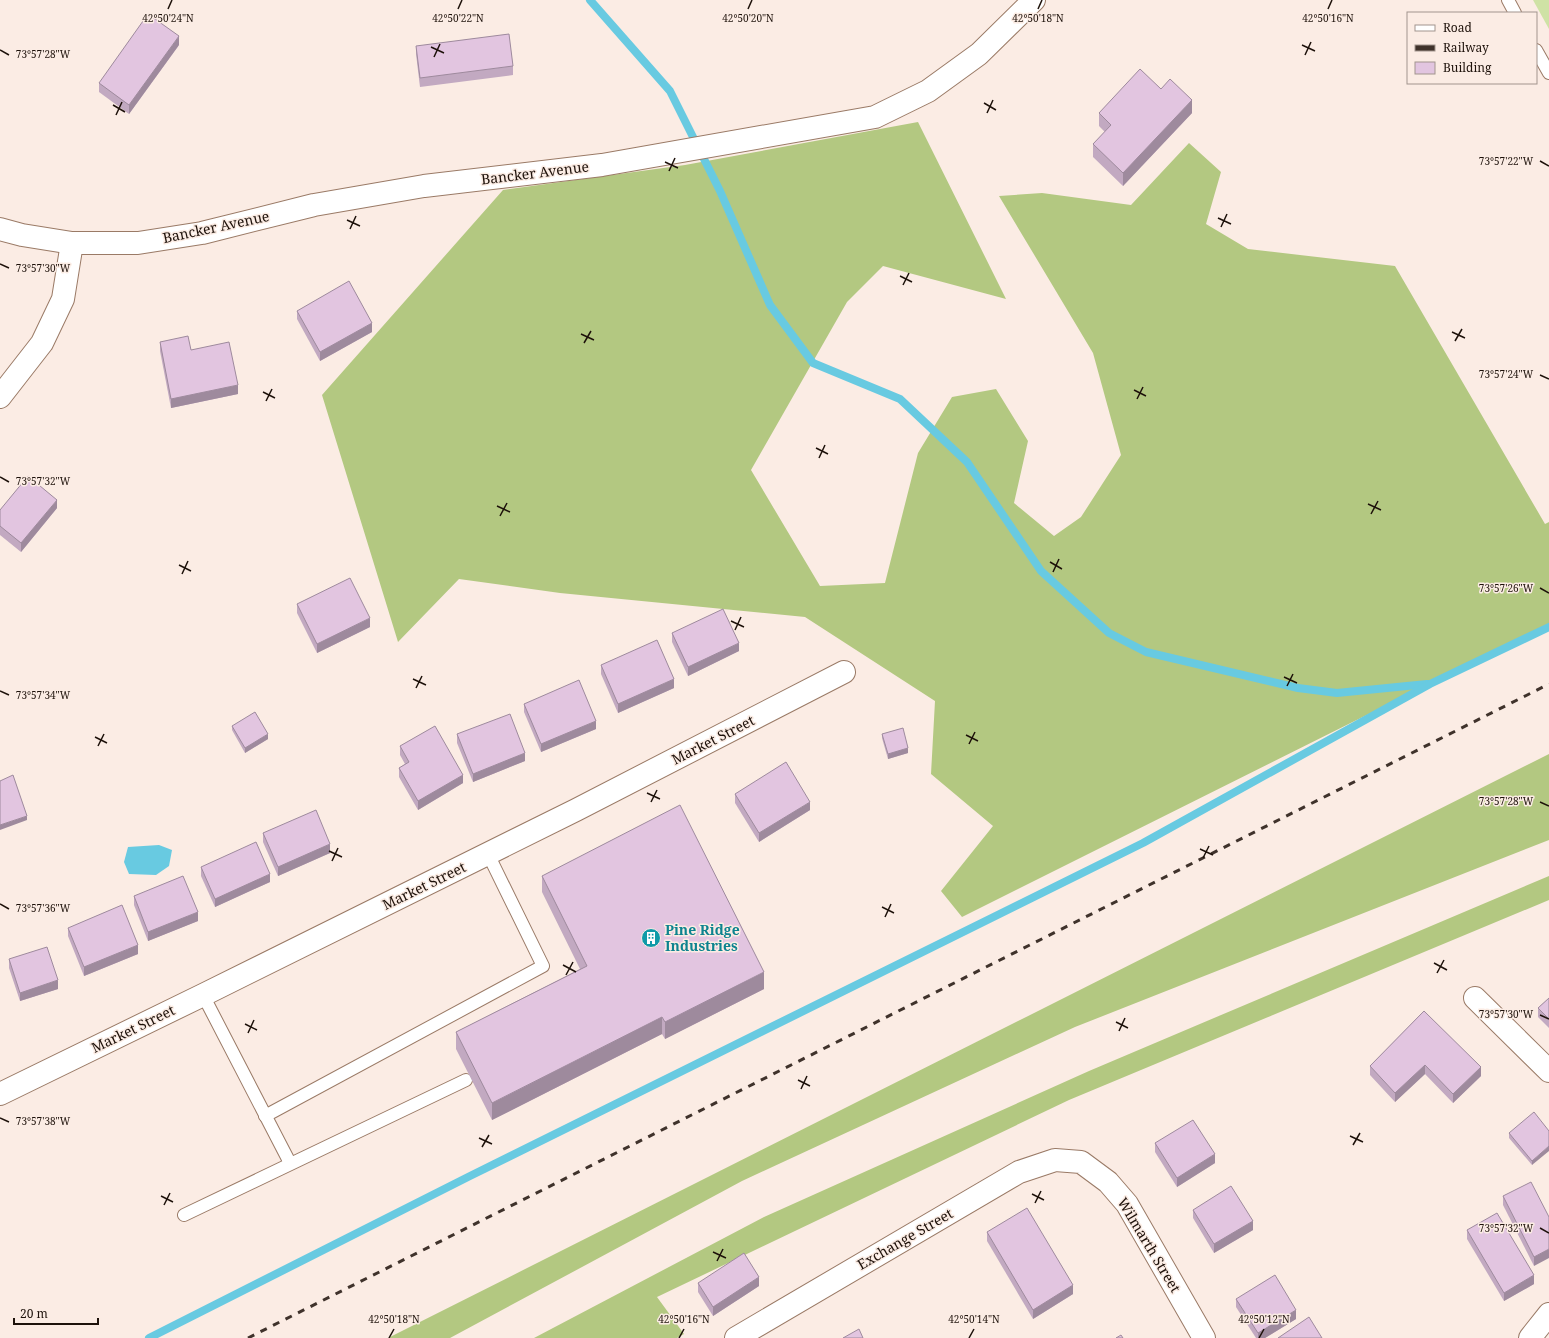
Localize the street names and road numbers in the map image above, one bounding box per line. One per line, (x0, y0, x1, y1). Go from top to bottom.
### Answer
street label: Bancker Avenue (480, 156, 590, 189)
street label: Bancker Avenue (161, 206, 271, 247)
street label: Market Street (668, 710, 758, 769)
street label: Market Street (379, 857, 469, 914)
street label: Market Street (88, 1000, 178, 1057)
street label: Wilmarth Street (1114, 1194, 1185, 1296)
street label: Exchange Street (854, 1204, 956, 1274)

